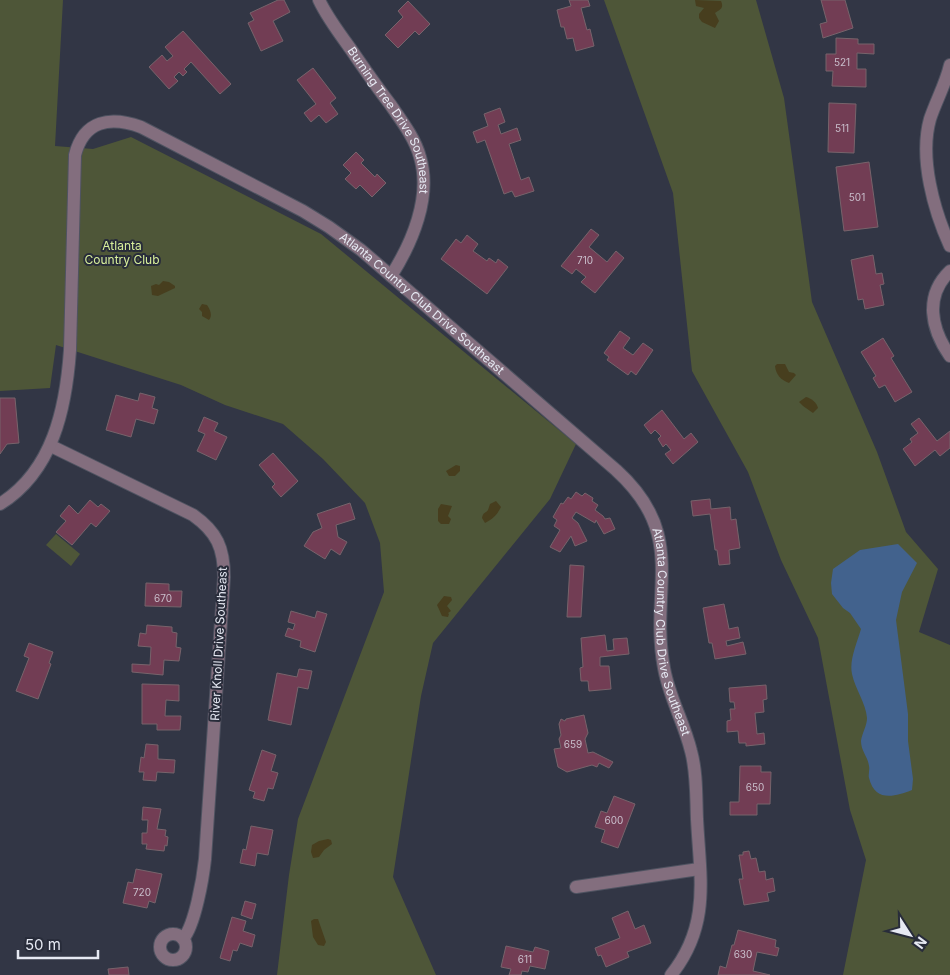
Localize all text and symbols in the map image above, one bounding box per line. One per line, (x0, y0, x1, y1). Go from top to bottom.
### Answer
street label: Burning Tree Drive Southeast (344, 44, 432, 195)
house number: 521 (834, 56, 850, 68)
house number: 511 (835, 122, 849, 134)
house number: 501 (849, 191, 865, 203)
street label: Atlanta Country Club Drive Southeast (337, 229, 508, 377)
park label: Atlanta Country Club (84, 238, 160, 267)
house number: 710 (577, 254, 593, 266)
street label: Atlanta Country Club Drive Southeast (649, 526, 694, 737)
street label: River Knoll Drive Southeast (207, 567, 230, 721)
house number: 670 (154, 592, 172, 604)
house number: 659 (564, 738, 582, 750)
house number: 650 (746, 781, 764, 793)
house number: 600 (605, 814, 623, 826)
house number: 720 (133, 886, 151, 898)
north arrow (885, 910, 935, 960)
scale bar (18, 928, 98, 960)
text: N (911, 934, 931, 952)
text: 50 m (25, 935, 61, 954)
house number: 630 (734, 948, 752, 960)
house number: 611 (518, 953, 532, 965)

